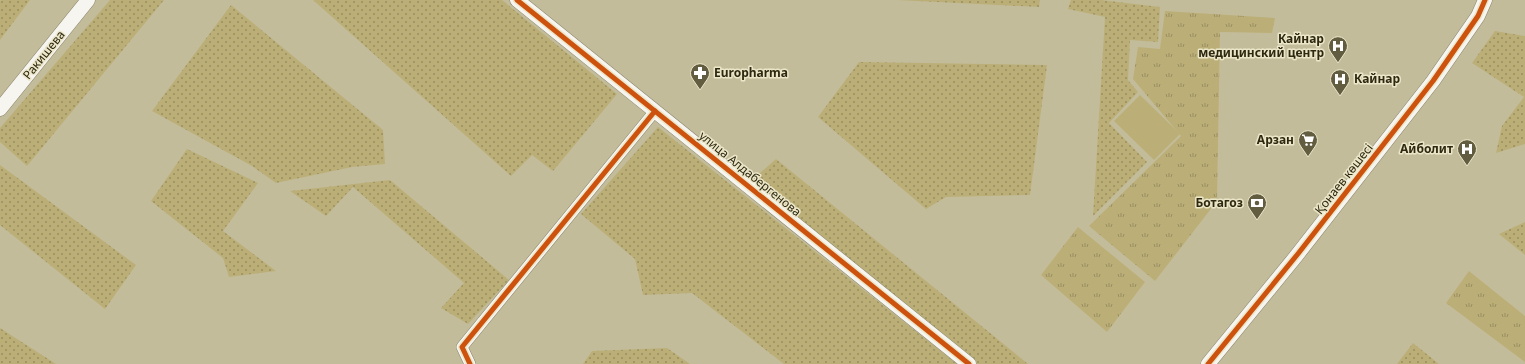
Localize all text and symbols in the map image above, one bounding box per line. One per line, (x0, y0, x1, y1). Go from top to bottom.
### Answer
street label: Ракишева (19, 27, 69, 83)
place label: Кайнар медицинский центр (1198, 30, 1324, 61)
hospital icon: Кайнар медицинский центр (1327, 35, 1349, 63)
pharmacy icon: Europharma (689, 62, 711, 90)
place label: Europharma (714, 64, 788, 81)
hospital icon: Кайнар (1329, 68, 1351, 96)
place label: Кайнар (1354, 70, 1400, 87)
street label: улица Алдабергенова (696, 127, 805, 220)
supermarket icon: Арзан (1297, 129, 1319, 157)
place label: Арзан (1257, 131, 1294, 148)
hospital icon: Айболит (1456, 138, 1478, 166)
street label: Қонаев көшесі (1311, 140, 1377, 218)
place label: Айболит (1400, 140, 1453, 157)
bank icon: Ботагоз (1246, 192, 1268, 220)
place label: Ботагоз (1195, 194, 1243, 211)

